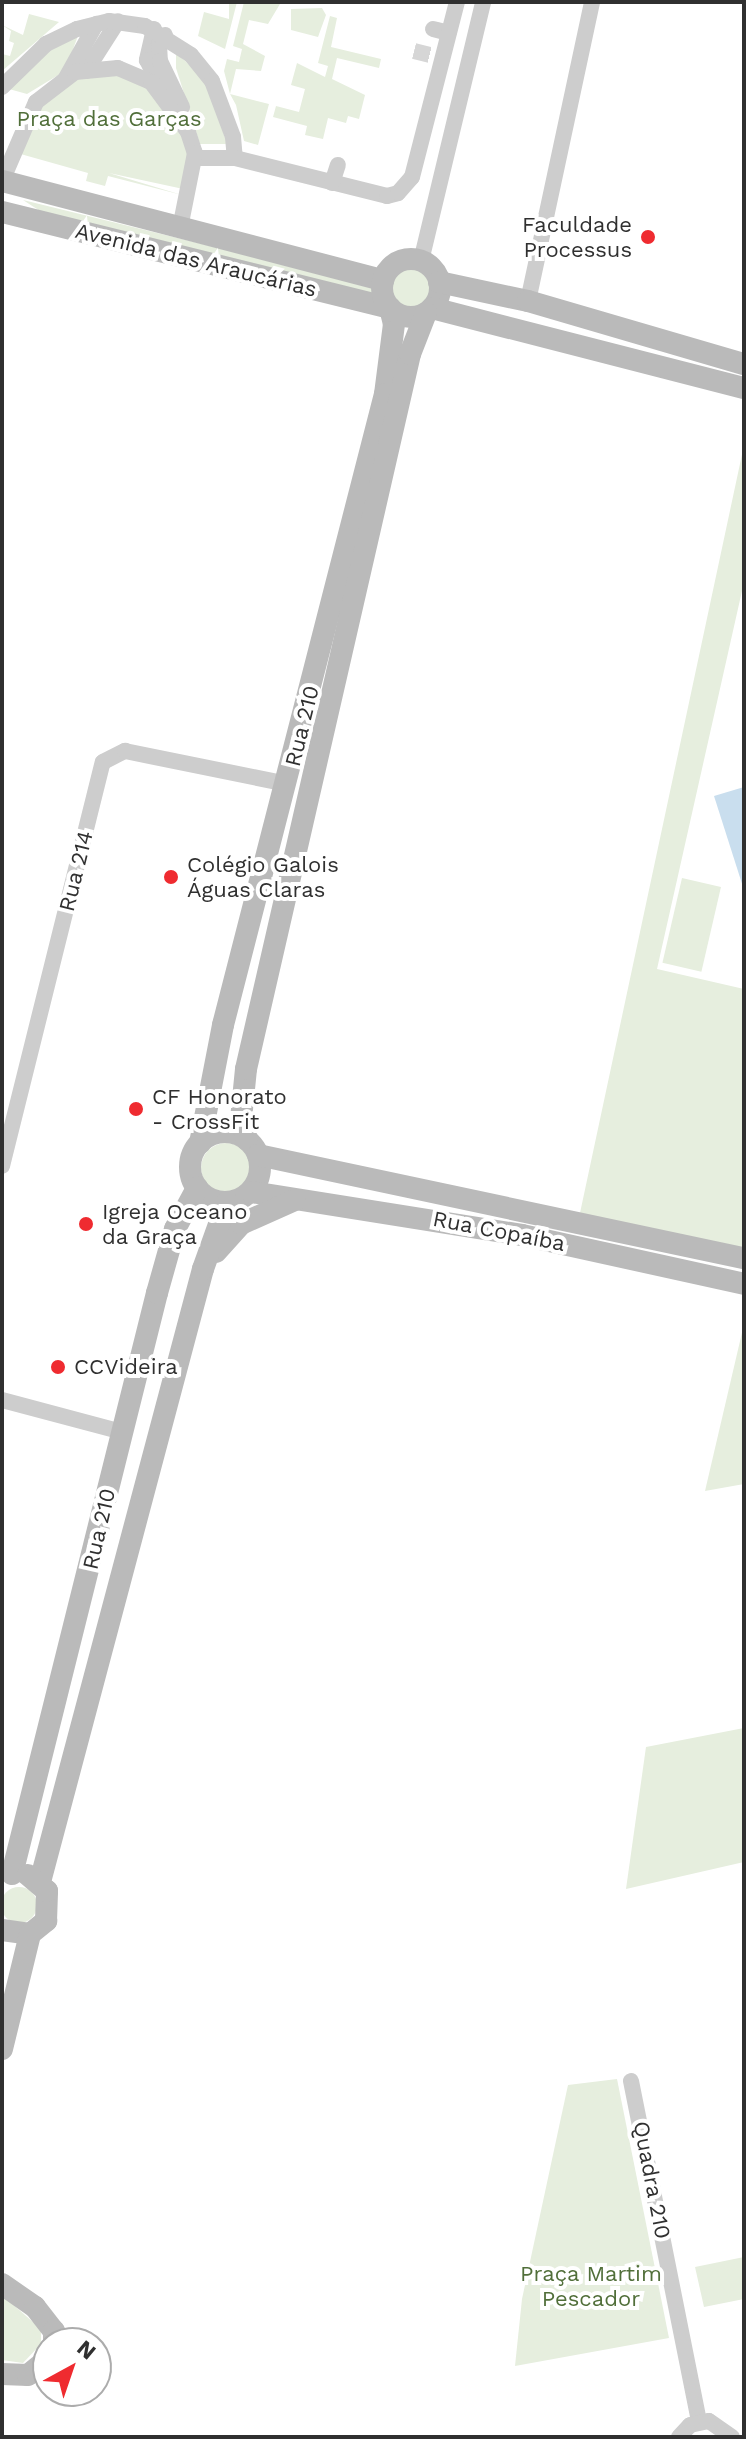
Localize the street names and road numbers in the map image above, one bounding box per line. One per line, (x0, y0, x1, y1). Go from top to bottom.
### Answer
street label: Avenida das Araucárias (72, 217, 320, 303)
street label: Rua 210 (279, 683, 325, 769)
street label: Rua 214 (53, 828, 99, 914)
street label: Rua Copaíba (430, 1205, 568, 1257)
street label: Rua 210 (77, 1486, 121, 1572)
street label: Quadra 210 (628, 2119, 676, 2241)

